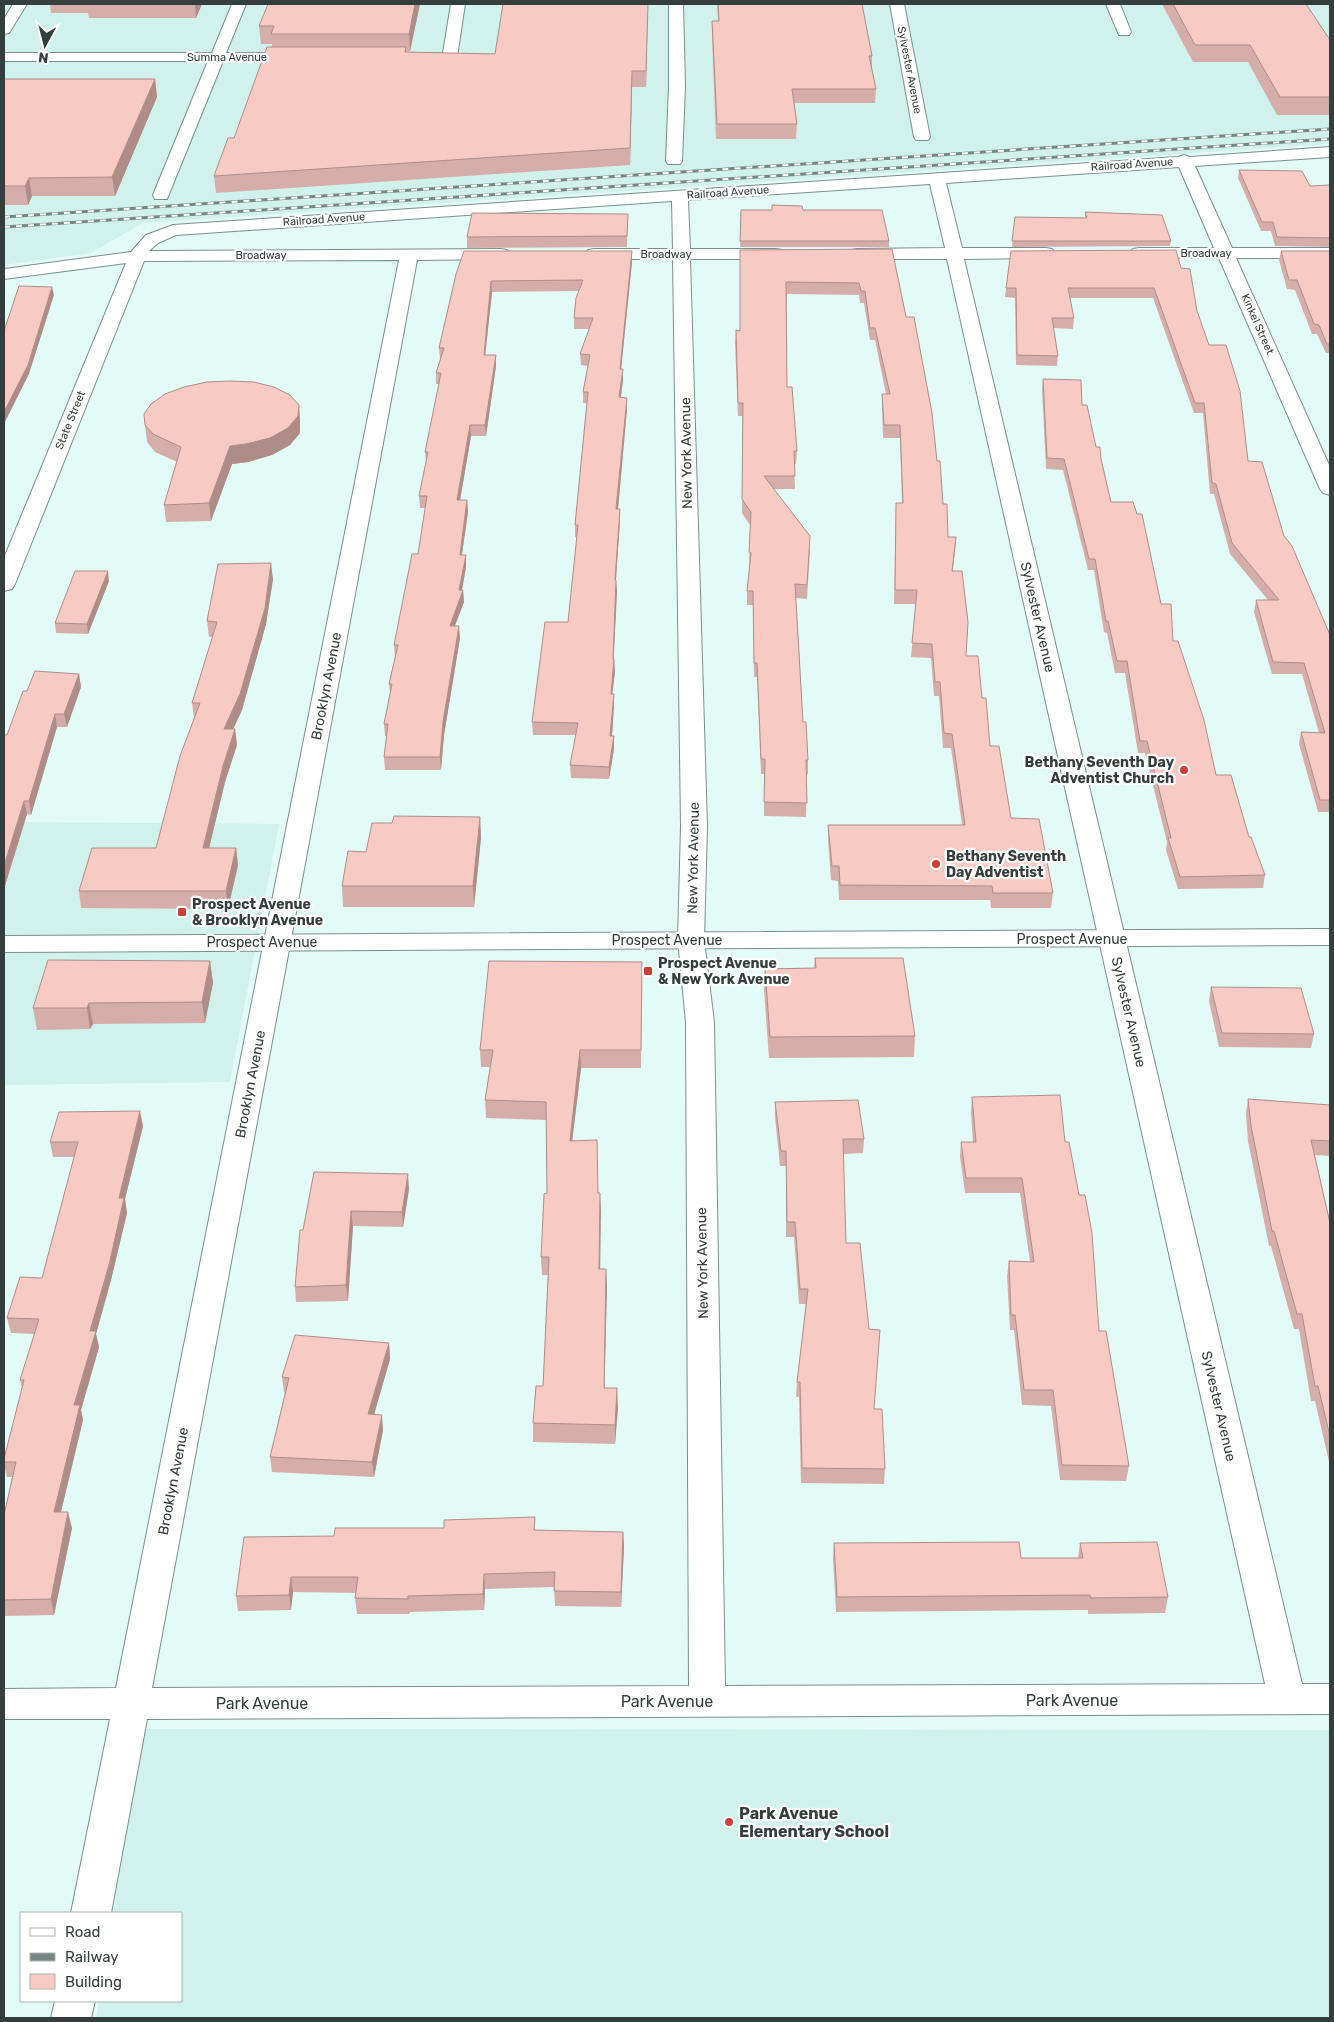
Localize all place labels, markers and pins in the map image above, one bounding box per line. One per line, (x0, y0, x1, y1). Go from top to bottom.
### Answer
place label: Bethany Seventh Day Adventist Church (1025, 754, 1175, 787)
marker: Bethany Seventh Day Adventist Church (1178, 764, 1190, 776)
place label: Bethany Seventh Day Adventist (946, 848, 1066, 881)
marker: Bethany Seventh Day Adventist (930, 858, 942, 870)
place label: Prospect Avenue & Brooklyn Avenue (192, 896, 323, 929)
marker: Prospect Avenue & Brooklyn Avenue (176, 906, 188, 918)
place label: Prospect Avenue & New York Avenue (658, 955, 790, 988)
marker: Prospect Avenue & New York Avenue (642, 965, 654, 977)
place label: Park Avenue Elementary School (739, 1804, 889, 1841)
marker: Park Avenue Elementary School (723, 1816, 735, 1828)

